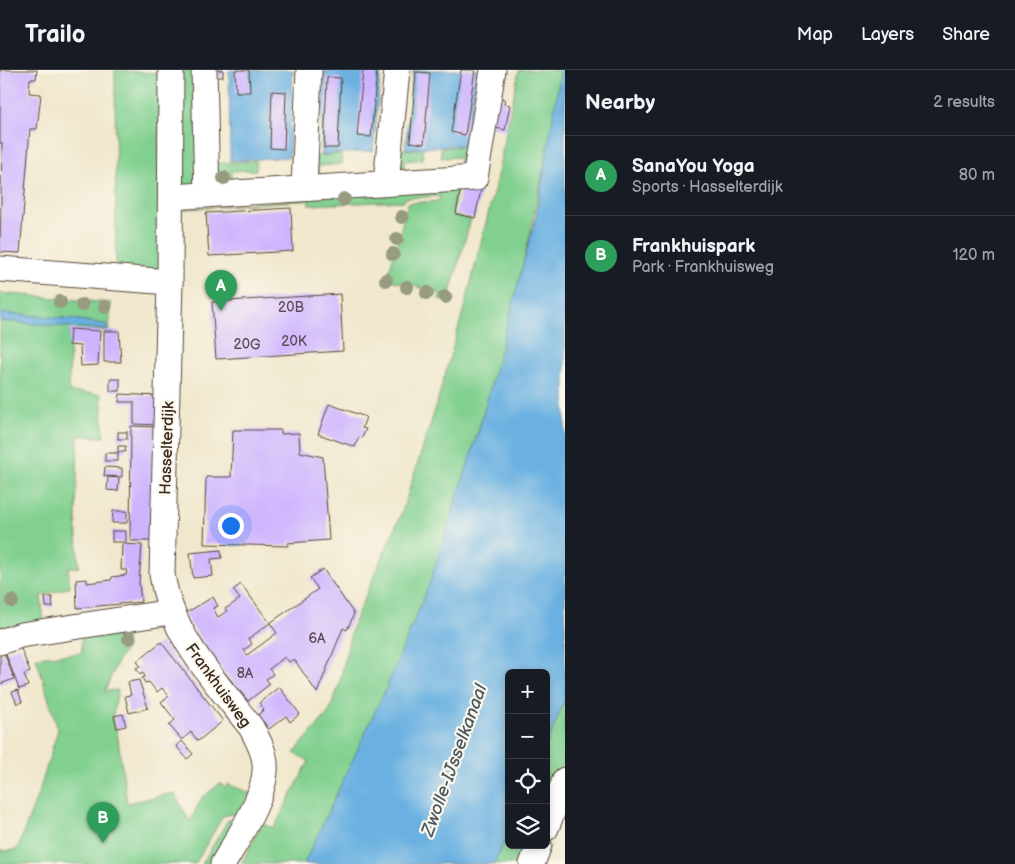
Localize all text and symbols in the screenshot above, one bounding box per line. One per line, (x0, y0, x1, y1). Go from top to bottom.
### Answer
text: Trailo (25, 20, 85, 49)
text: Map (797, 24, 833, 45)
text: Layers (861, 24, 914, 45)
text: Share (942, 24, 990, 45)
text: Nearby (585, 90, 655, 115)
text: 2 results (933, 93, 995, 112)
text: SanaYou Yoga (632, 155, 755, 178)
text: A (596, 166, 606, 185)
text: 80 m (959, 166, 995, 185)
text: Sports · Hasselterdijk (632, 178, 783, 197)
text: Frankhuispark (632, 235, 755, 258)
text: B (595, 246, 607, 265)
text: 120 m (952, 246, 995, 265)
text: Park · Frankhuisweg (632, 258, 774, 277)
pin: A (205, 270, 237, 311)
house number: 20B (278, 299, 304, 316)
house number: 20K (281, 333, 308, 350)
house number: 20G (234, 336, 261, 353)
street label: Hasselterdijk (156, 401, 179, 495)
your location (218, 513, 244, 539)
house number: 6A (308, 630, 326, 647)
street label: Frankhuisweg (181, 640, 255, 732)
house number: 8A (237, 665, 254, 682)
map controls (505, 669, 550, 849)
button: + (505, 669, 550, 714)
water label: Zwolle-IJsselkanaal (417, 681, 492, 840)
button: − (505, 714, 550, 759)
button: locate (505, 759, 550, 804)
pin: B (87, 802, 119, 843)
button: layers (505, 804, 550, 849)

